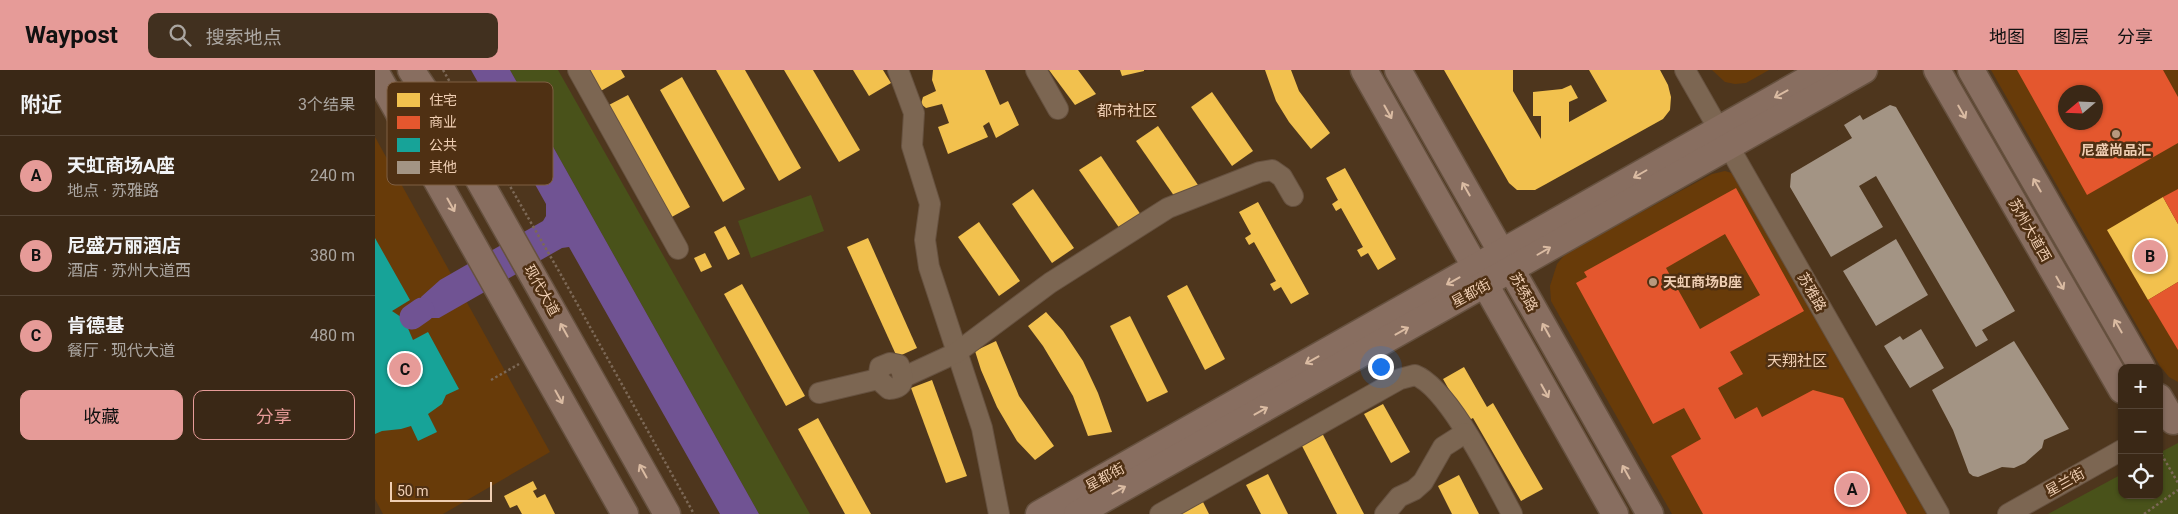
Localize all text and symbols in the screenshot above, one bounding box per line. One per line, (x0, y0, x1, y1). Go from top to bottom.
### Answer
search box (148, 13, 498, 58)
text: Waypost (25, 21, 118, 49)
icon: search (166, 21, 194, 49)
text: 搜索地点 (206, 26, 282, 49)
text: 地图 (1989, 26, 2025, 47)
text: 图层 (2053, 26, 2089, 47)
text: 分享 (2117, 26, 2153, 47)
legend (387, 82, 553, 185)
north arrow (2058, 85, 2103, 130)
one-way arrow (1774, 89, 1789, 99)
text: 住宅 (429, 92, 457, 108)
text: 附近 (20, 93, 62, 117)
text: 3个结果 (298, 95, 355, 114)
district label: 都市社区 (1097, 102, 1157, 120)
one-way arrow (1383, 105, 1393, 120)
one-way arrow (1957, 105, 1967, 119)
text: 商业 (429, 114, 457, 130)
marker: 尼盛尚品汇 (2110, 128, 2122, 140)
text: 公共 (429, 137, 457, 153)
place label: 尼盛尚品汇 (2081, 142, 2151, 158)
text: 天虹商场A座 (67, 154, 175, 177)
text: 其他 (429, 159, 457, 175)
text: A (31, 166, 41, 185)
text: 240 m (310, 166, 355, 185)
one-way arrow (1633, 170, 1647, 180)
one-way arrow (2032, 177, 2042, 192)
text: 地点 · 苏雅路 (67, 181, 159, 200)
one-way arrow (1461, 181, 1471, 196)
street label: 苏州大道西 (2006, 196, 2054, 264)
one-way arrow (446, 198, 456, 212)
text: 尼盛万丽酒店 (67, 234, 181, 257)
pin: B (2134, 237, 2166, 275)
text: B (31, 246, 41, 265)
text: 380 m (310, 246, 355, 265)
one-way arrow (1536, 246, 1551, 256)
text: 酒店 · 苏州大道西 (67, 261, 191, 280)
street label: 现代大道 (521, 262, 563, 318)
street label: 苏绣路 (1507, 270, 1541, 314)
street label: 苏雅路 (1795, 270, 1829, 314)
place label: 天虹商场B座 (1663, 274, 1742, 290)
one-way arrow (1446, 276, 1461, 286)
street label: 星都街 (1449, 276, 1493, 310)
marker: 天虹商场B座 (1647, 276, 1659, 288)
one-way arrow (2056, 276, 2066, 290)
text: 肯德基 (67, 314, 124, 337)
one-way arrow (2113, 318, 2123, 333)
one-way arrow (559, 322, 569, 337)
one-way arrow (1541, 323, 1550, 338)
text: C (31, 326, 41, 345)
text: 480 m (310, 326, 355, 345)
one-way arrow (1395, 326, 1410, 336)
text: 餐厅 · 现代大道 (67, 341, 175, 360)
pin: C (389, 350, 421, 388)
district label: 天翔社区 (1767, 352, 1827, 370)
your location (1368, 354, 1394, 380)
one-way arrow (1305, 356, 1319, 366)
map controls (2118, 364, 2163, 499)
button: + (2118, 364, 2163, 409)
one-way arrow (1541, 383, 1551, 398)
one-way arrow (555, 389, 564, 404)
button: 收藏 (20, 390, 183, 440)
button: 分享 (193, 390, 355, 440)
one-way arrow (1253, 405, 1267, 415)
button: − (2118, 409, 2163, 454)
button: locate (2118, 454, 2163, 499)
street label: 星都街 (1083, 460, 1127, 494)
one-way arrow (638, 464, 648, 479)
one-way arrow (1620, 465, 1630, 479)
street label: 星兰街 (2043, 465, 2087, 499)
pin: A (1836, 470, 1868, 508)
scale bar (390, 479, 493, 502)
text: 50 m (397, 483, 429, 499)
one-way arrow (1111, 485, 1126, 494)

